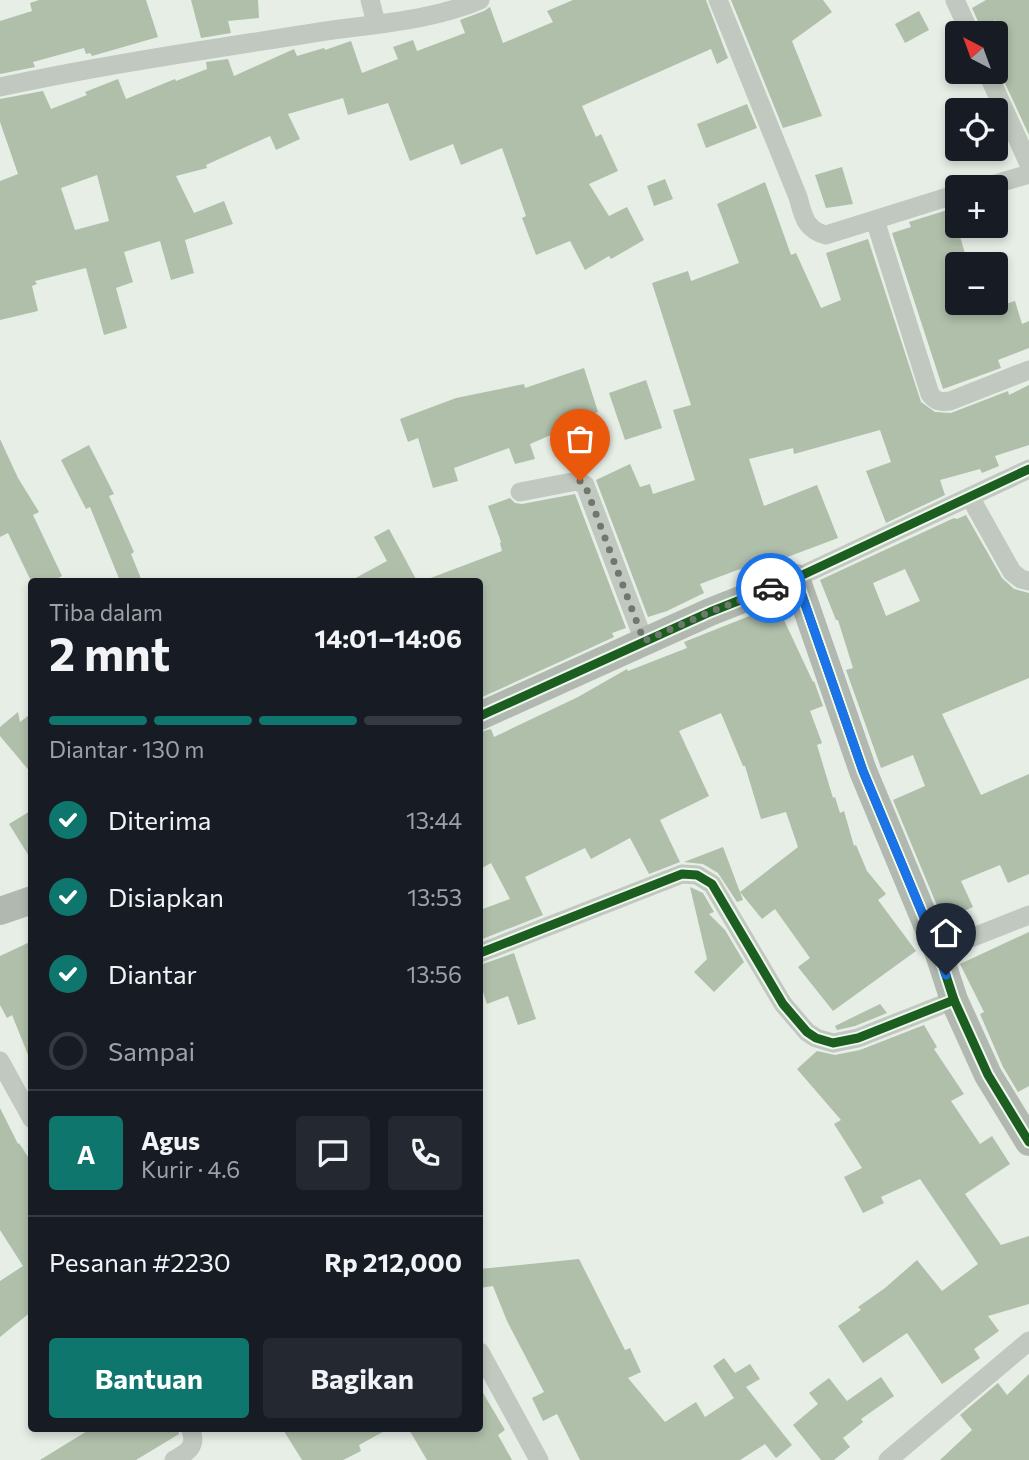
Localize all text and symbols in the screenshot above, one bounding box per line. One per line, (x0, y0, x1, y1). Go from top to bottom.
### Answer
north arrow (945, 21, 1008, 84)
map controls (945, 21, 1008, 315)
button: locate (945, 98, 1008, 161)
button: + (945, 175, 1008, 238)
button: − (945, 252, 1008, 315)
pin (550, 409, 610, 481)
icon: bag (561, 420, 599, 458)
courier (736, 553, 806, 623)
icon: car (752, 569, 790, 607)
text: Tiba dalam (49, 598, 163, 626)
text: 14:01–14:06 (315, 622, 462, 653)
text: 2 mnt (49, 624, 170, 680)
text: Diantar · 130 m (49, 735, 204, 763)
icon: check (49, 801, 87, 839)
text: Diterima (108, 804, 211, 835)
text: 13:44 (406, 806, 462, 834)
icon: check (49, 878, 87, 916)
text: Disiapkan (108, 881, 224, 912)
text: 13:53 (407, 883, 462, 911)
pin (916, 903, 976, 975)
icon: home (927, 914, 965, 952)
icon: check (49, 955, 87, 993)
text: Diantar (108, 958, 197, 989)
text: 13:56 (406, 960, 462, 988)
text: Sampai (108, 1035, 195, 1066)
button: chat (296, 1116, 370, 1190)
button: phone (388, 1116, 462, 1190)
text: Agus (141, 1124, 200, 1155)
text: A (77, 1138, 95, 1169)
text: Kurir · 4.6 (141, 1155, 240, 1183)
text: Pesanan #2230 (49, 1246, 231, 1277)
text: Rp 212,000 (324, 1246, 462, 1277)
button: Bantuan (49, 1338, 249, 1418)
button: Bagikan (263, 1338, 462, 1418)

